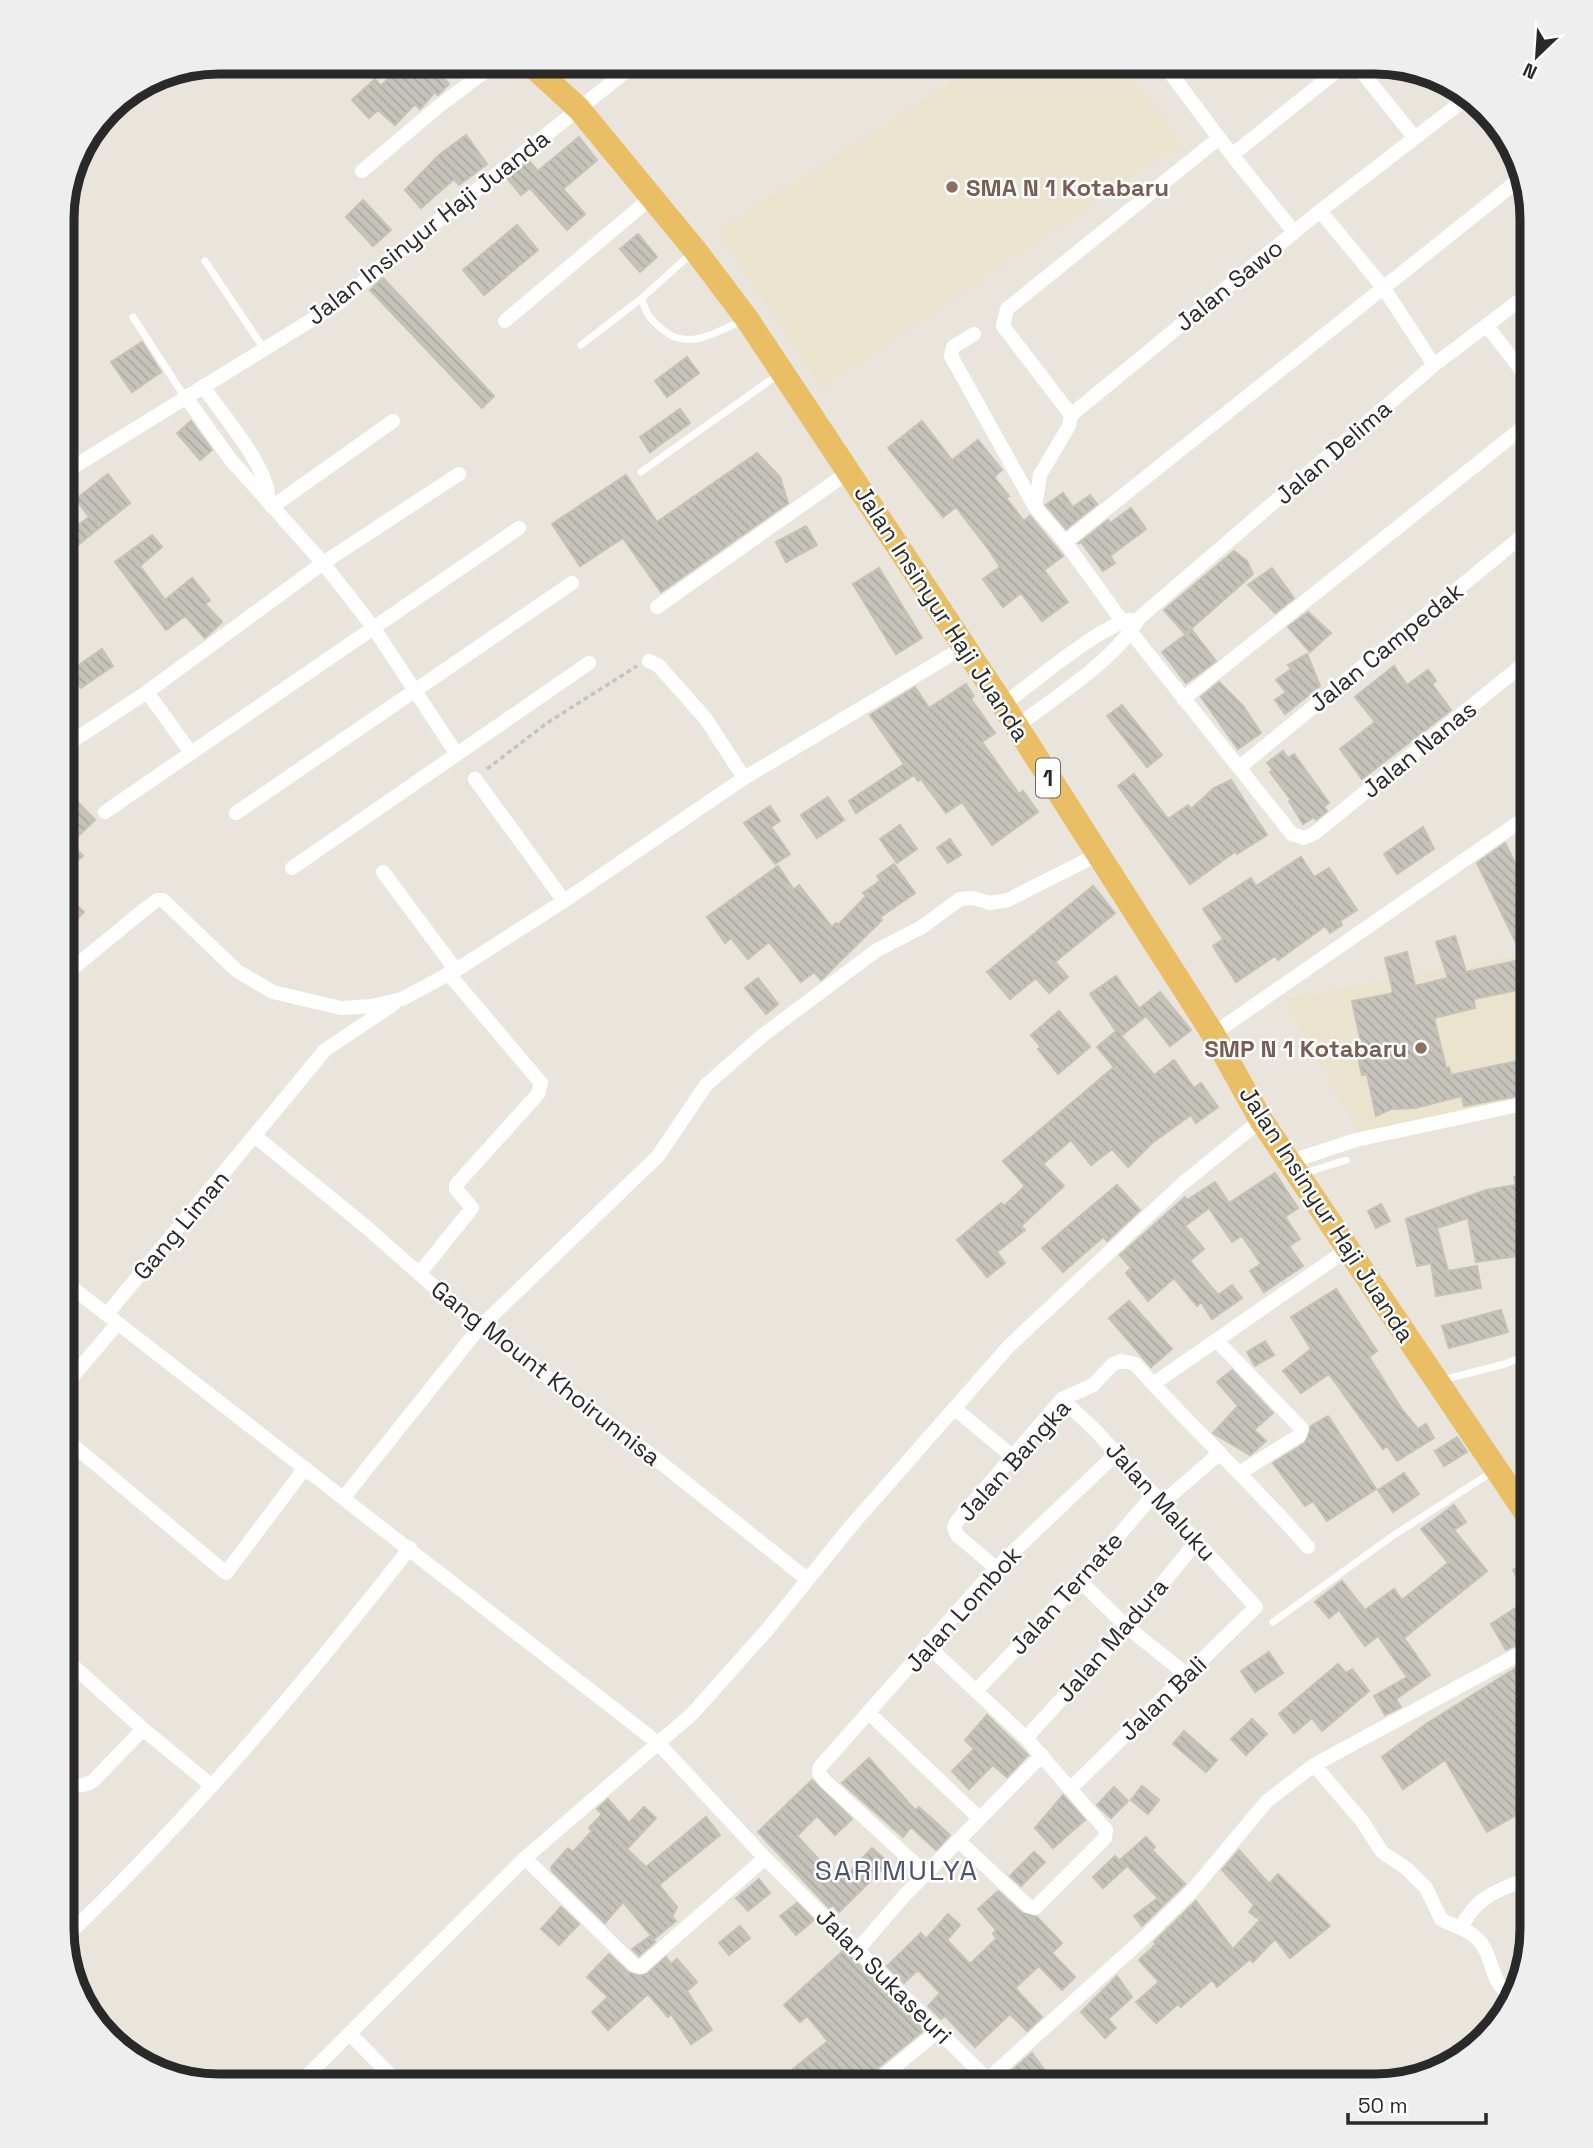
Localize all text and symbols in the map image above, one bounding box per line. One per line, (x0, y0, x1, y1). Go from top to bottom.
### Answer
north arrow (1502, 21, 1572, 91)
text: N (1519, 57, 1541, 85)
street label: Jalan Insinyur Haji Juanda (300, 122, 556, 332)
place label: SMA N 1 Kotabaru (966, 172, 1169, 203)
marker: SMA N 1 Kotabaru (944, 179, 960, 195)
street label: Jalan Sawo (1169, 232, 1289, 338)
street label: Jalan Delima (1268, 393, 1398, 511)
street label: Jalan Insinyur Haji Juanda (847, 479, 1037, 747)
street label: Jalan Campedak (1303, 575, 1470, 719)
street label: Jalan Nanas (1355, 693, 1483, 805)
road number: 1 (1036, 758, 1060, 798)
place label: SMP N 1 Kotabaru (1204, 1033, 1407, 1064)
marker: SMP N 1 Kotabaru (1413, 1040, 1429, 1056)
street label: Jalan Insinyur Haji Juanda (1232, 1080, 1422, 1348)
street label: Gang Liman (126, 1164, 236, 1286)
street label: Gang Mount Khoirunnisa (425, 1274, 667, 1473)
street label: Jalan Bangka (951, 1392, 1077, 1528)
street label: Jalan Maluku (1099, 1435, 1223, 1567)
street label: Jalan Ternate (1003, 1525, 1129, 1661)
street label: Jalan Lombok (898, 1539, 1028, 1679)
street label: Jalan Madura (1050, 1571, 1175, 1709)
street label: Jalan Bali (1113, 1649, 1213, 1747)
district label: SARIMULYA (815, 1852, 979, 1888)
street label: Jalan Sukaseuri (809, 1901, 959, 2051)
scale bar (1348, 2082, 1486, 2126)
text: 50 m (1358, 2092, 1408, 2119)

